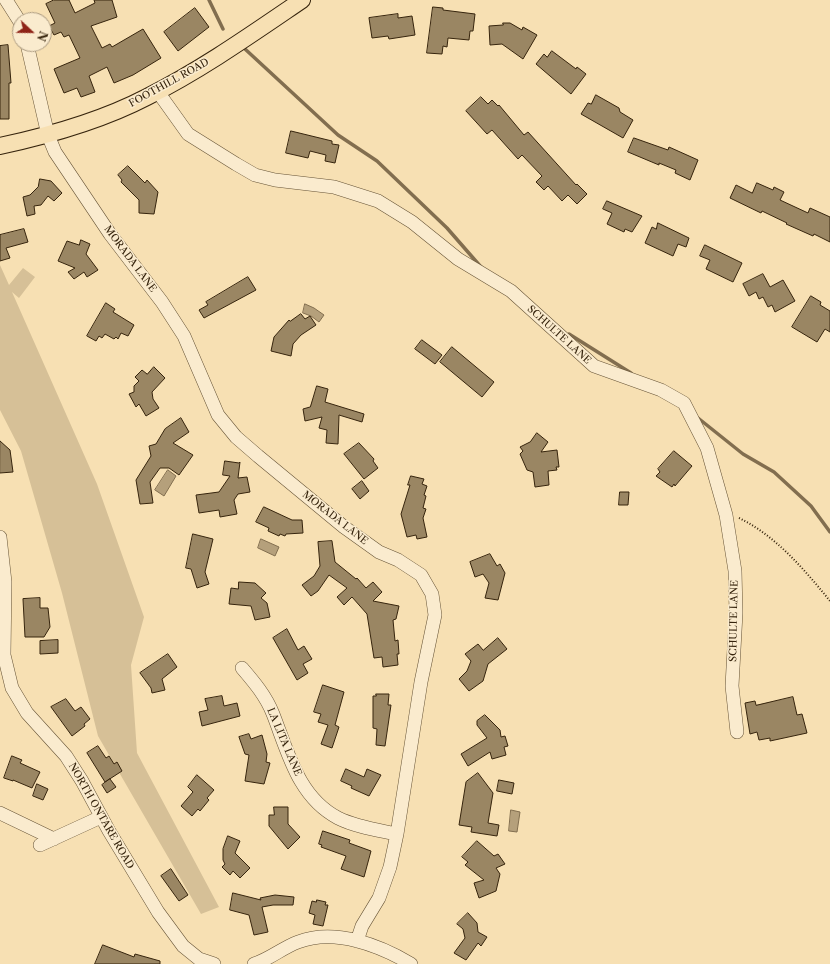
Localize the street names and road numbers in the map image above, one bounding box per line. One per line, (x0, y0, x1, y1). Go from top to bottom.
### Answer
street label: FOOTHILL ROAD (127, 56, 211, 110)
street label: MORADA LANE (101, 223, 159, 295)
street label: SCHULTE LANE (525, 303, 593, 367)
street label: MORADA LANE (300, 489, 370, 547)
street label: SCHULTE LANE (727, 580, 741, 662)
street label: LA LITA LANE (264, 706, 304, 778)
street label: NORTH ONTARE ROAD (66, 761, 136, 871)

